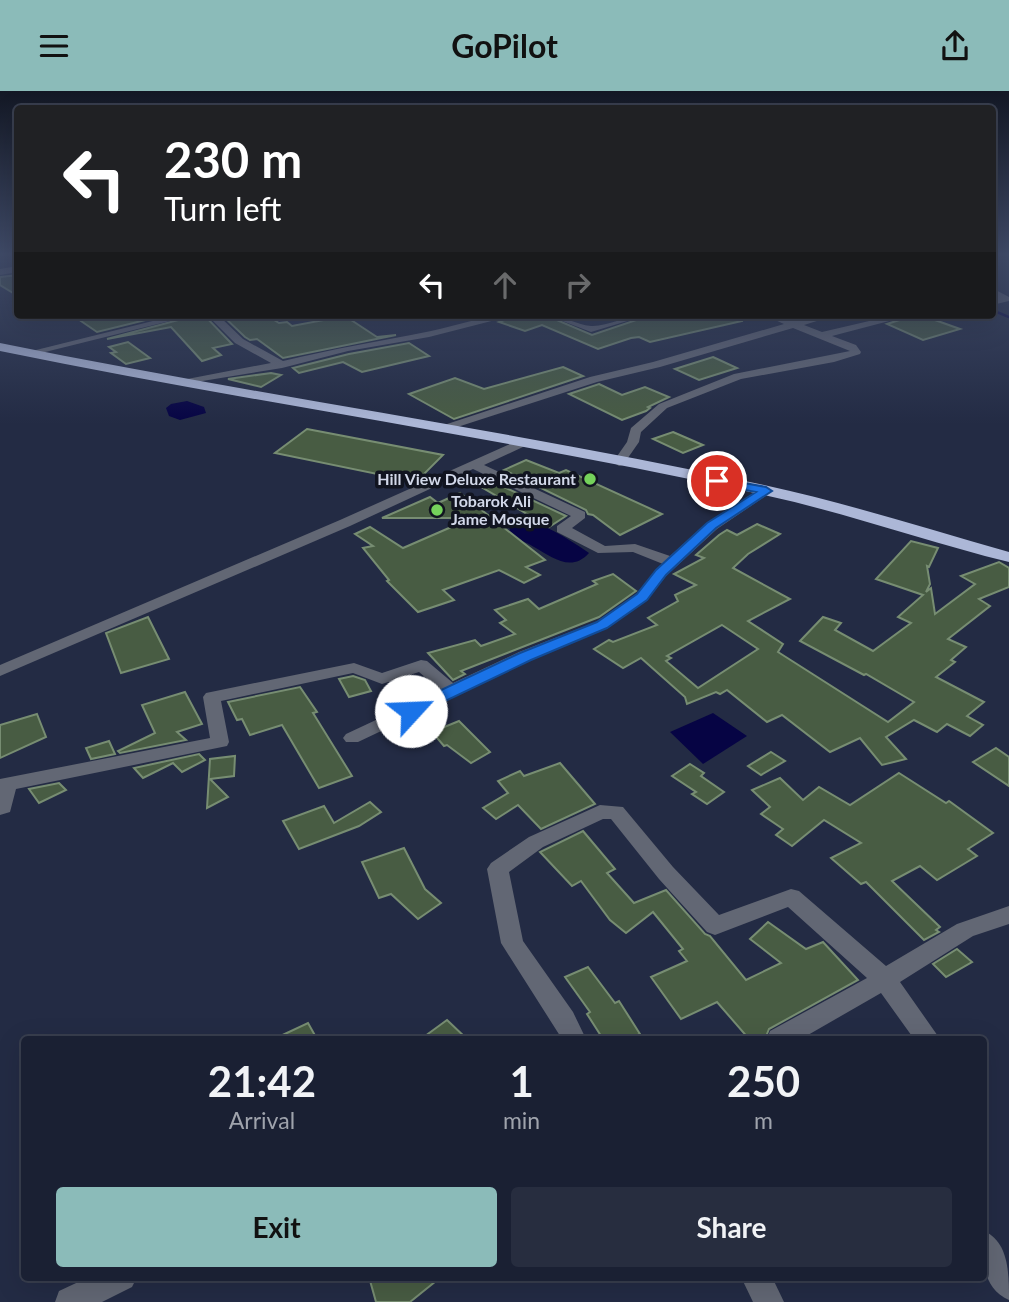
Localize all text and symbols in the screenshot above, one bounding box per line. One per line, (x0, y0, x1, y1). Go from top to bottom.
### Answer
text: GoPilot (451, 26, 558, 65)
icon: menu (35, 27, 73, 65)
icon: share (936, 27, 974, 65)
text: 230 m (164, 130, 302, 188)
icon: left (49, 133, 140, 224)
text: Turn left (164, 189, 281, 228)
icon: left (413, 266, 451, 304)
icon: ahead (486, 266, 524, 304)
icon: right (559, 266, 597, 304)
pin (687, 451, 747, 511)
icon: arrive (698, 462, 736, 500)
place label: Hill View Deluxe Restaurant (377, 469, 576, 488)
marker: Hill View Deluxe Restaurant (582, 471, 598, 487)
place label: Tobarok Ali Jame Mosque (451, 491, 550, 528)
marker: Tobarok Ali Jame Mosque (429, 502, 445, 518)
position arrow (374, 674, 448, 748)
text: 21:42 (208, 1056, 316, 1106)
text: 1 (509, 1056, 534, 1106)
text: 250 (727, 1056, 800, 1106)
text: Arrival (229, 1106, 295, 1134)
text: min (503, 1106, 540, 1134)
text: m (754, 1106, 773, 1134)
button: Exit (56, 1187, 497, 1267)
button: Share (511, 1187, 952, 1267)

